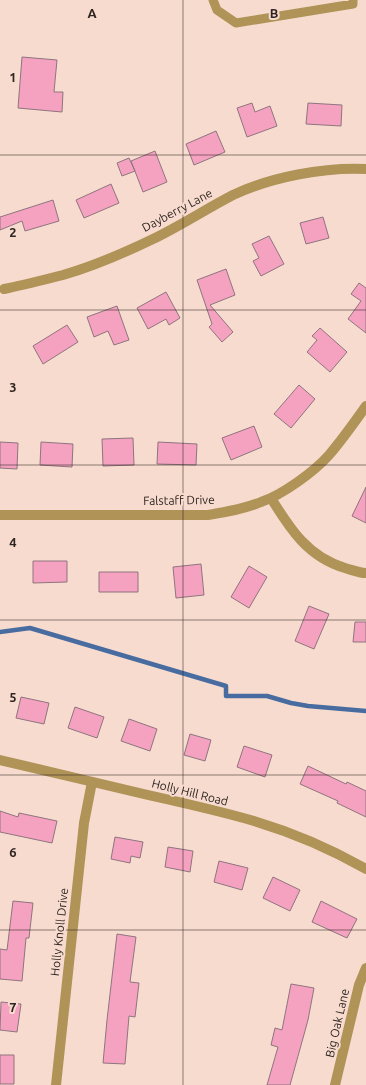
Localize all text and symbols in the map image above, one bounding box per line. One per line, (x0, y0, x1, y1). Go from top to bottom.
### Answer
text: A (87, 6, 97, 20)
text: B (270, 6, 279, 20)
text: 1 (9, 70, 17, 84)
street label: Dayberry Lane (140, 186, 214, 234)
text: 2 (9, 225, 17, 239)
text: 3 (9, 380, 17, 394)
street label: Falstaff Drive (143, 493, 215, 507)
text: 4 (9, 535, 17, 549)
text: 5 (9, 690, 17, 704)
street label: Holly Hill Road (151, 776, 229, 808)
text: 6 (9, 845, 17, 859)
street label: Holly Knoll Drive (48, 887, 70, 977)
street label: Big Oak Lane (323, 987, 351, 1059)
text: 7 (9, 1000, 17, 1014)

